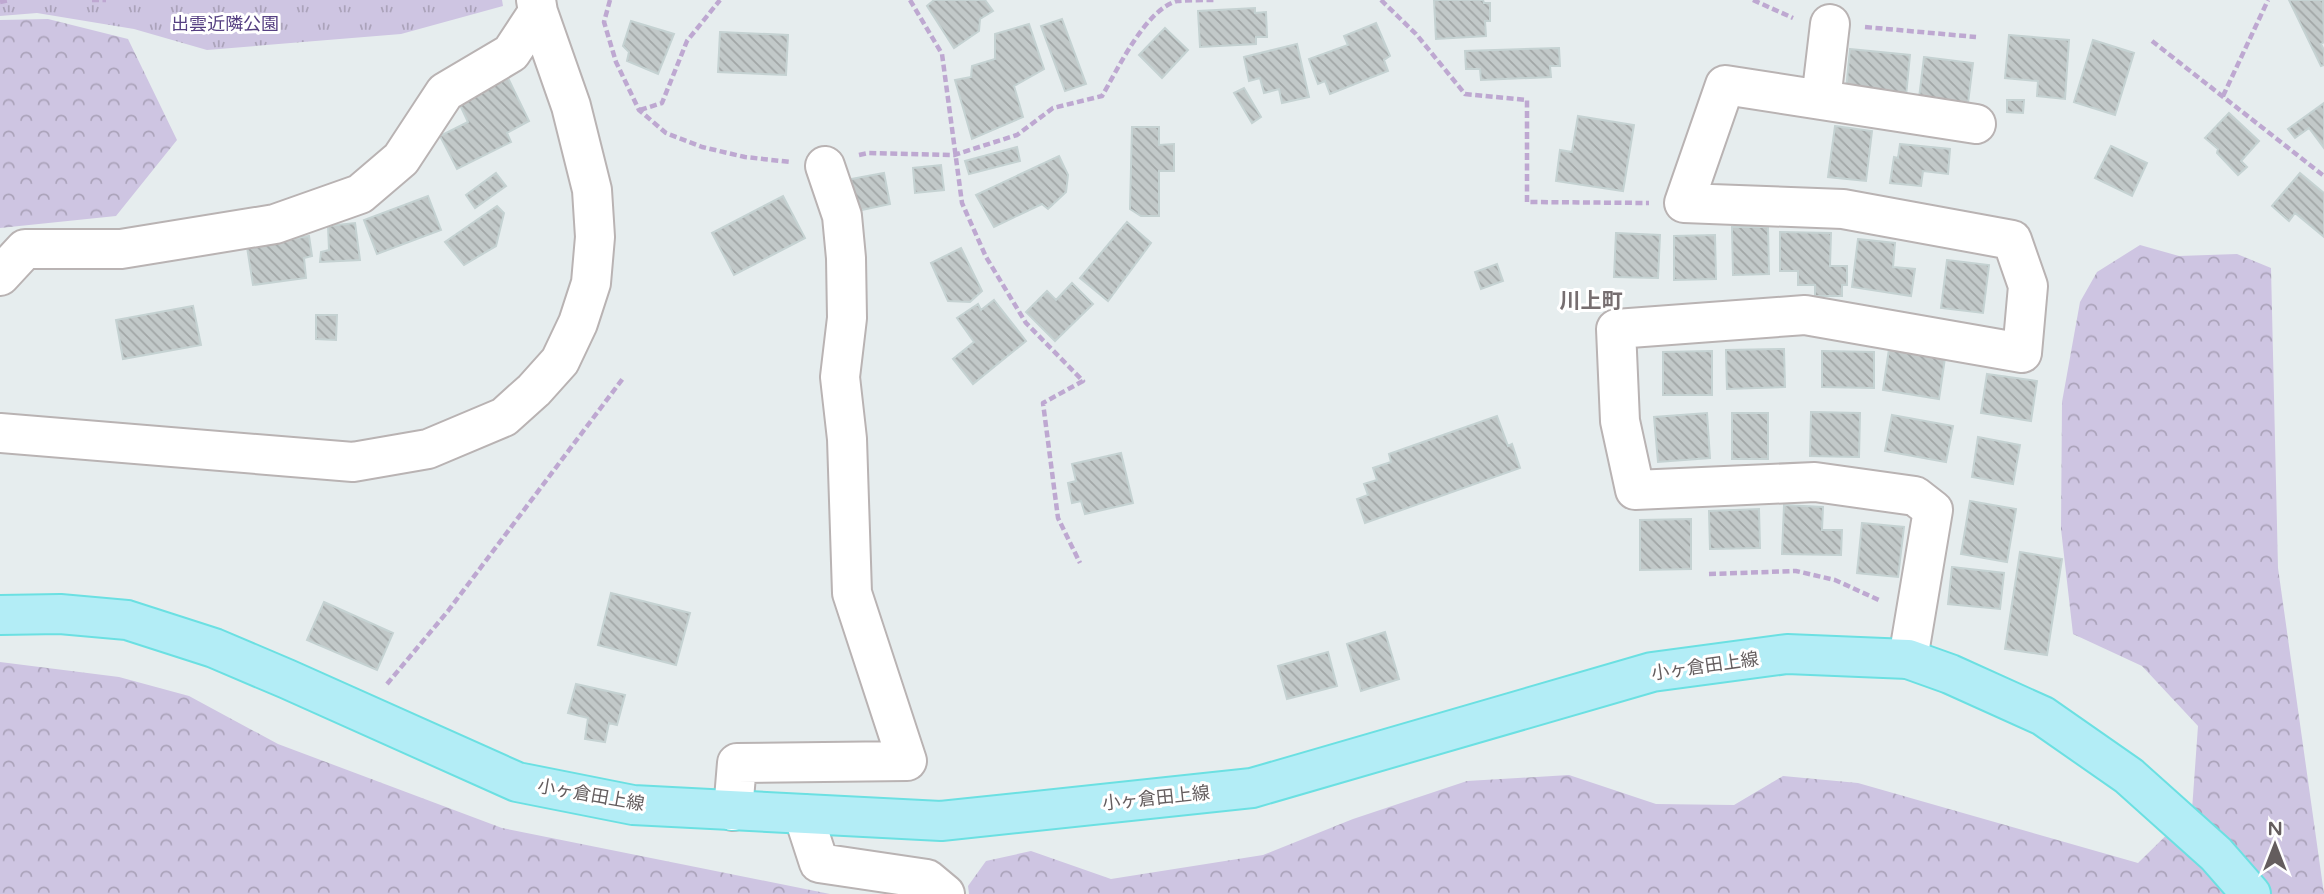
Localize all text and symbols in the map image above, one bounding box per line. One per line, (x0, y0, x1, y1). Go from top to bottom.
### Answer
park label: 出雲近隣公園 (171, 13, 279, 35)
district label: 川上町 (1560, 289, 1623, 314)
street label: 小ヶ倉田上線 (1650, 648, 1760, 684)
street label: 小ヶ倉田上線 (536, 775, 646, 815)
street label: 小ヶ倉田上線 (1101, 781, 1211, 815)
north arrow (2240, 810, 2310, 880)
text: N (2267, 818, 2283, 840)

